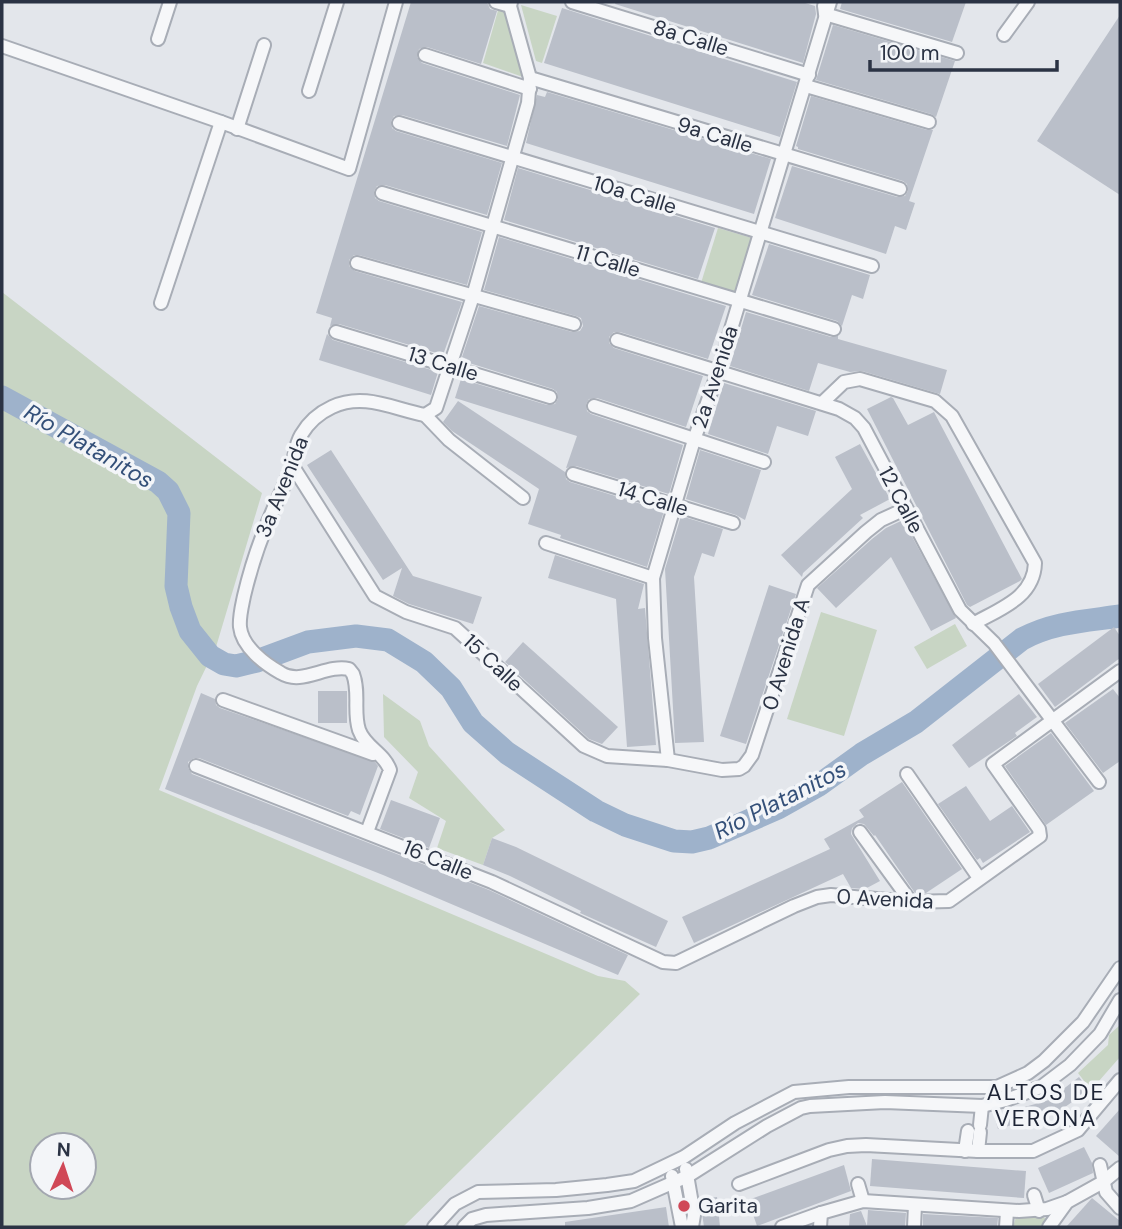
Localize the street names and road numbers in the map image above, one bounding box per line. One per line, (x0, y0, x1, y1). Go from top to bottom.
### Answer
street label: 8a Calle (650, 13, 732, 63)
street label: 9a Calle (674, 110, 756, 160)
street label: 10a Calle (590, 169, 680, 221)
street label: 11 Calle (572, 238, 644, 284)
street label: 2a Avenida (685, 322, 745, 432)
street label: 13 Calle (404, 340, 482, 388)
street label: 3a Avenida (249, 432, 315, 542)
street label: 12 Calle (872, 462, 930, 538)
street label: 14 Calle (614, 475, 692, 523)
street label: 0 Avenida A (756, 594, 816, 714)
street label: 15 Calle (457, 628, 529, 698)
street label: 16 Calle (399, 833, 477, 887)
street label: 0 Avenida (836, 882, 934, 916)

